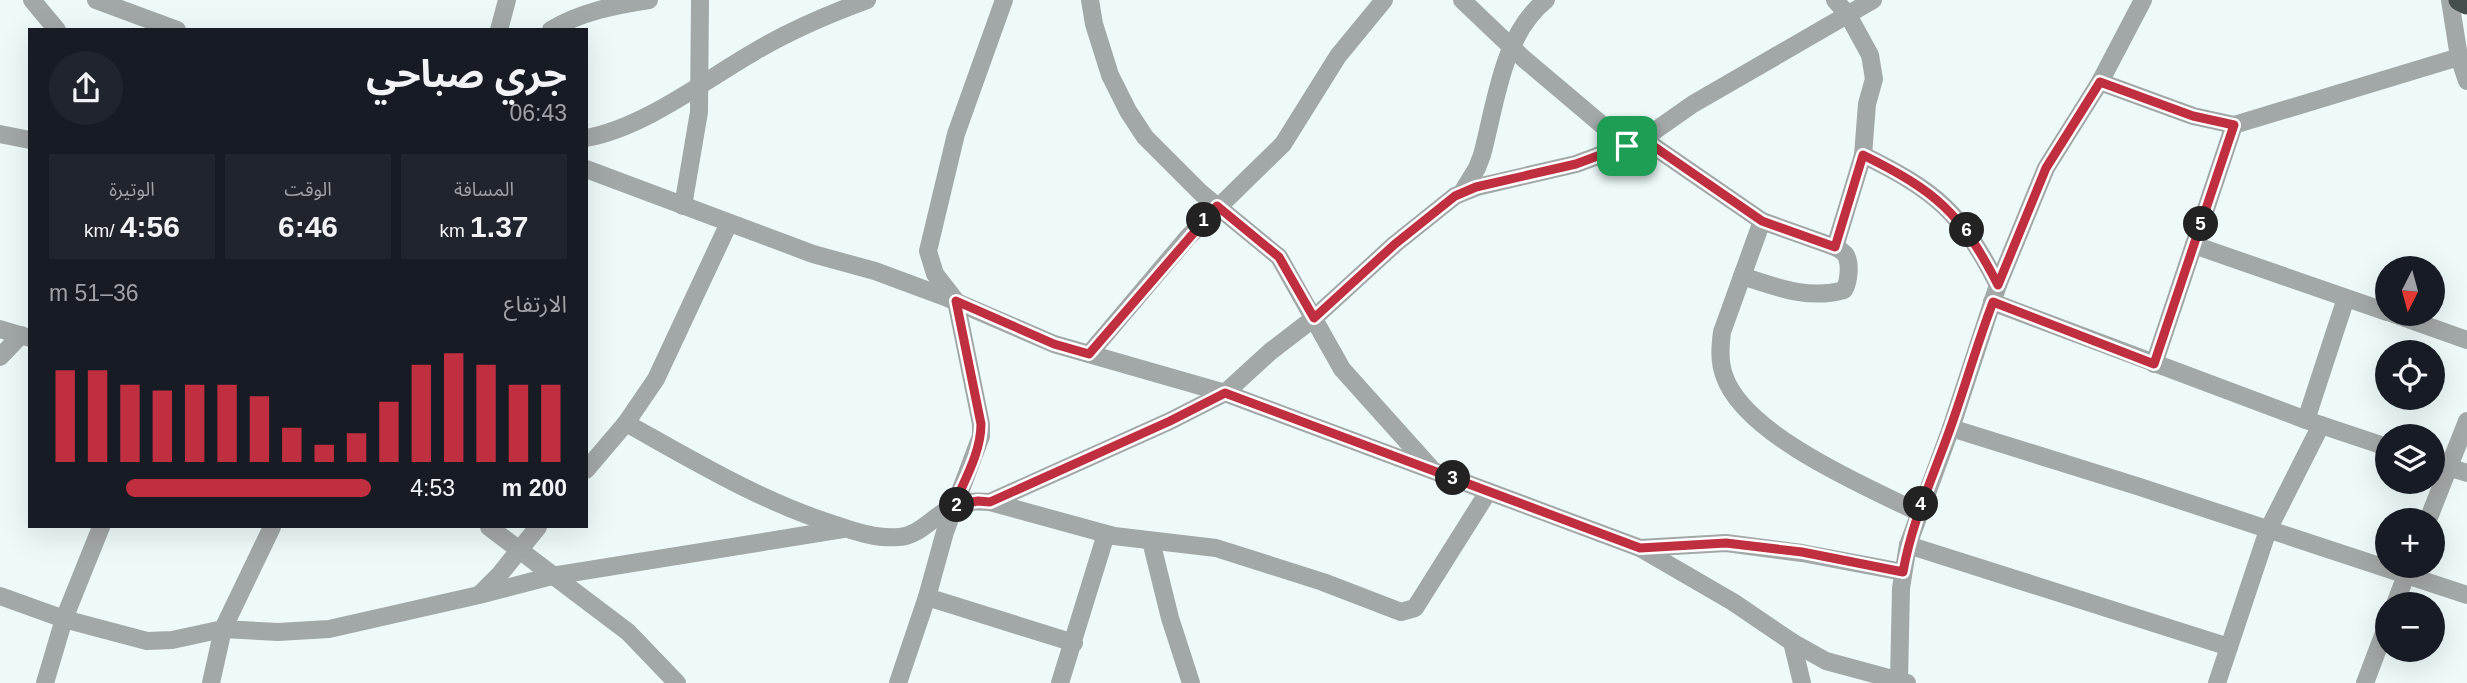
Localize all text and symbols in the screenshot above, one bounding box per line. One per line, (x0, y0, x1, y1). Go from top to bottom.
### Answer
button: share (49, 51, 123, 125)
text: جري صباحي (366, 53, 567, 95)
text: 06:43 (509, 100, 567, 126)
pin (1597, 116, 1657, 176)
icon: arrive (1608, 127, 1646, 165)
text: الوتيرة (109, 179, 155, 200)
text: الوقت (284, 179, 332, 200)
text: المسافة (454, 179, 514, 200)
pin: 1 (1186, 202, 1222, 238)
pin: 5 (2184, 206, 2218, 242)
text: 1 (1198, 209, 1209, 230)
text: 4:56 (120, 210, 180, 243)
text: 6:46 (278, 210, 338, 243)
text: 1.37 (470, 210, 529, 243)
pin: 6 (1950, 212, 1984, 247)
text: 5 (2195, 213, 2206, 234)
text: 6 (1961, 219, 1972, 240)
text: /km (84, 220, 120, 241)
text: km (440, 220, 470, 241)
north arrow (2375, 256, 2445, 326)
map controls (2375, 256, 2445, 662)
text: 36–51 m (49, 280, 139, 306)
text: الارتفاع (504, 291, 567, 317)
button: locate (2375, 340, 2445, 410)
button: layers (2375, 424, 2445, 494)
pin: 3 (1436, 461, 1470, 496)
text: 3 (1447, 467, 1458, 488)
text: 4:53 (410, 475, 455, 501)
text: 200 m (502, 475, 567, 501)
pin: 4 (1904, 486, 1938, 522)
pin: 2 (940, 488, 974, 522)
text: 4 (1915, 493, 1926, 514)
text: 2 (951, 494, 962, 515)
button: + (2375, 508, 2445, 578)
button: − (2375, 592, 2445, 662)

